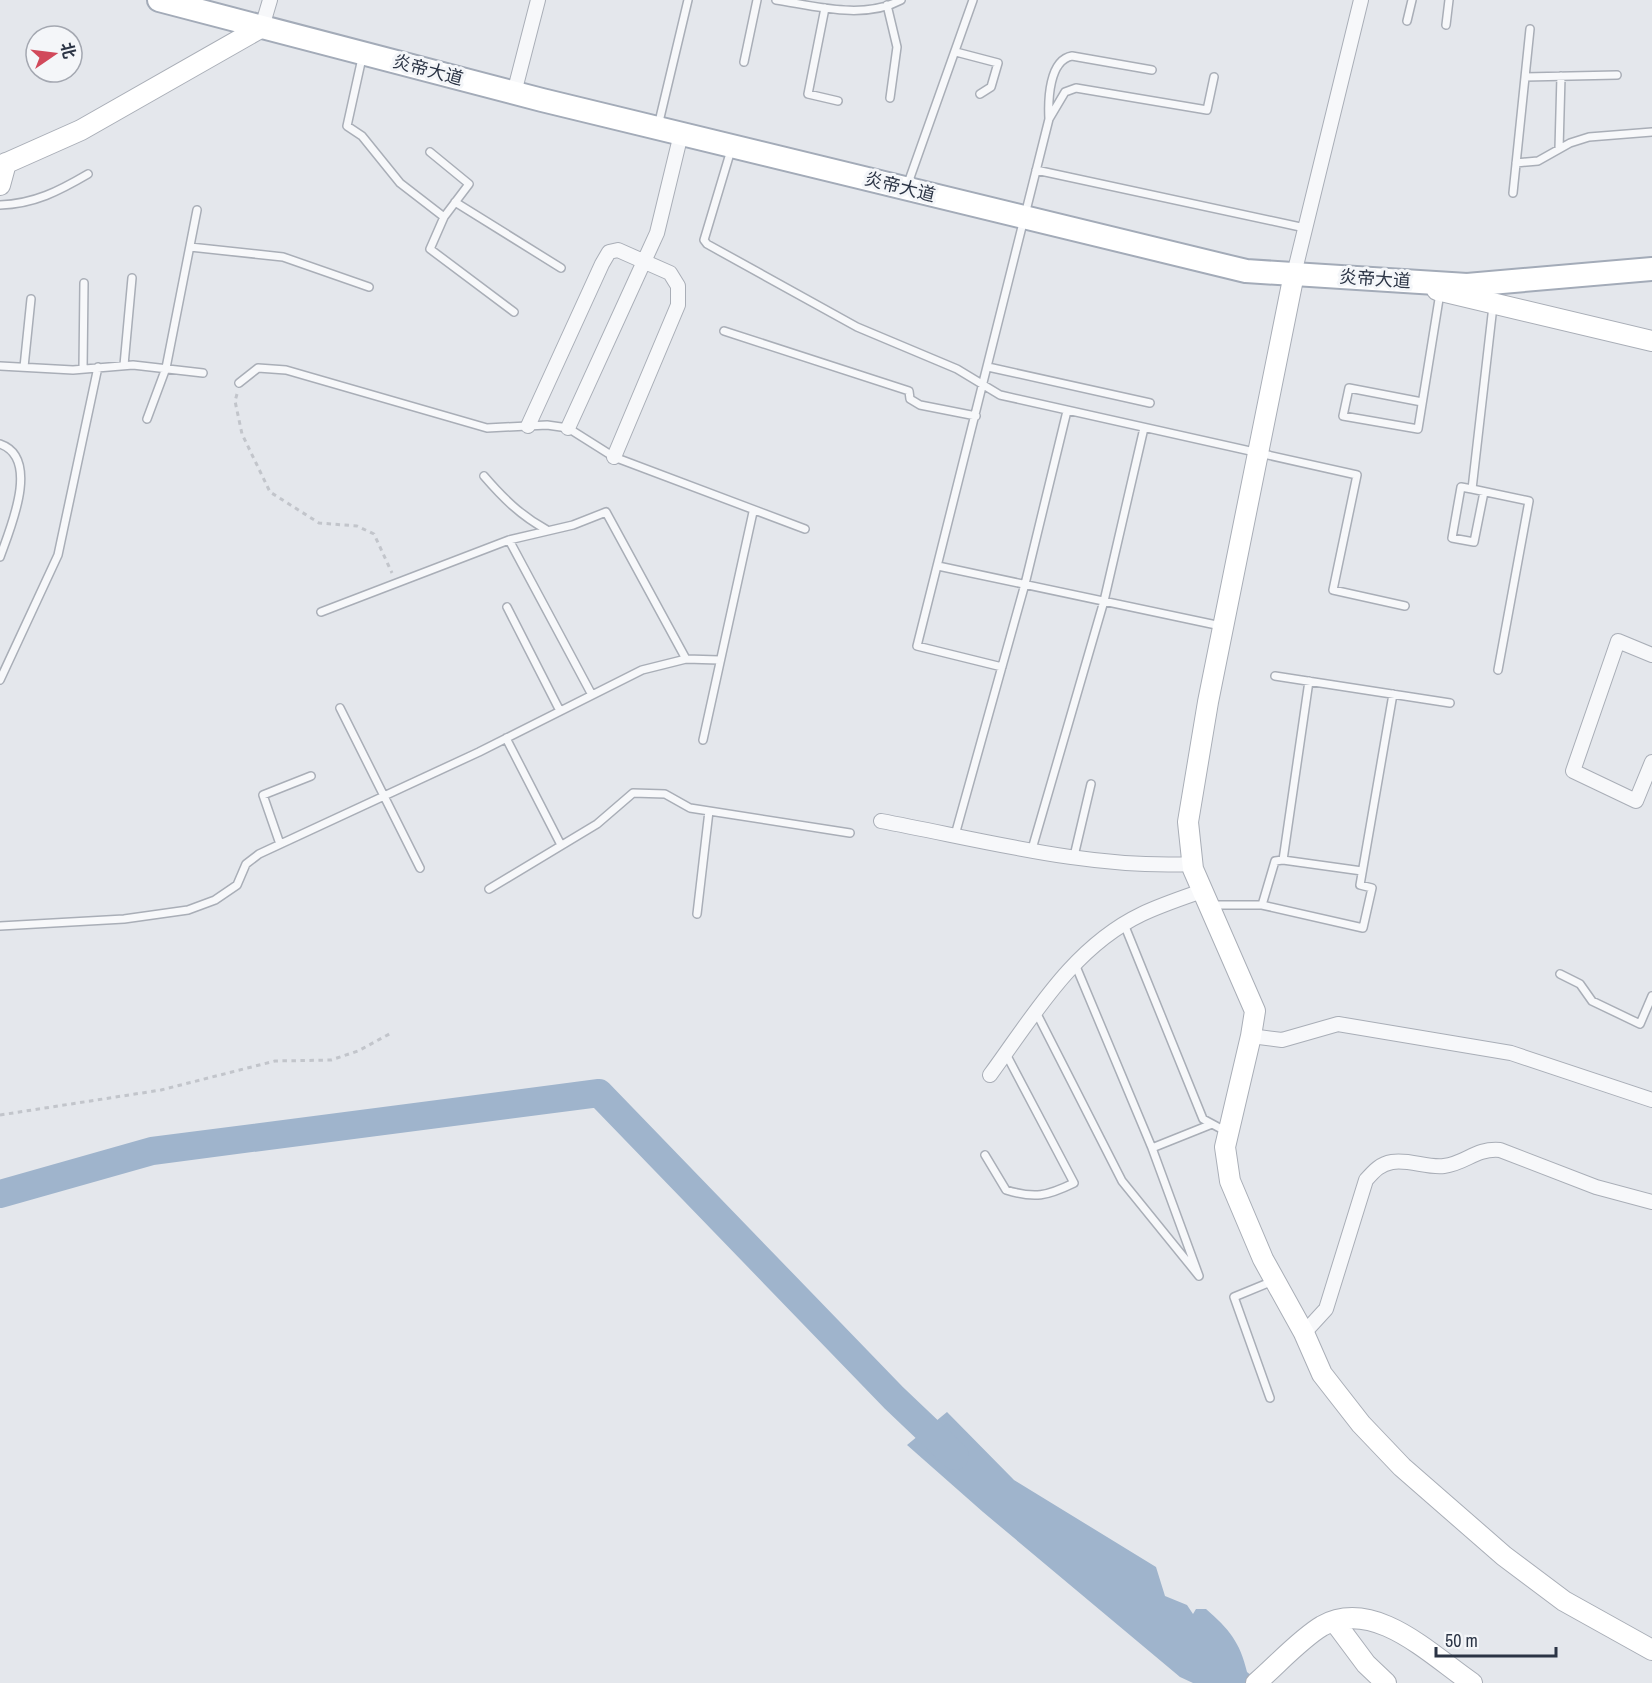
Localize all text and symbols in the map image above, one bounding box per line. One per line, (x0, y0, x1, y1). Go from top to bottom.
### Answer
north arrow (24, 24, 84, 84)
text: 北 (56, 40, 81, 61)
street label: 炎帝大道 (390, 48, 466, 91)
street label: 炎帝大道 (862, 166, 938, 207)
street label: 炎帝大道 (1338, 264, 1412, 293)
scale bar (1436, 1620, 1556, 1658)
text: 50 m (1445, 1628, 1478, 1653)

